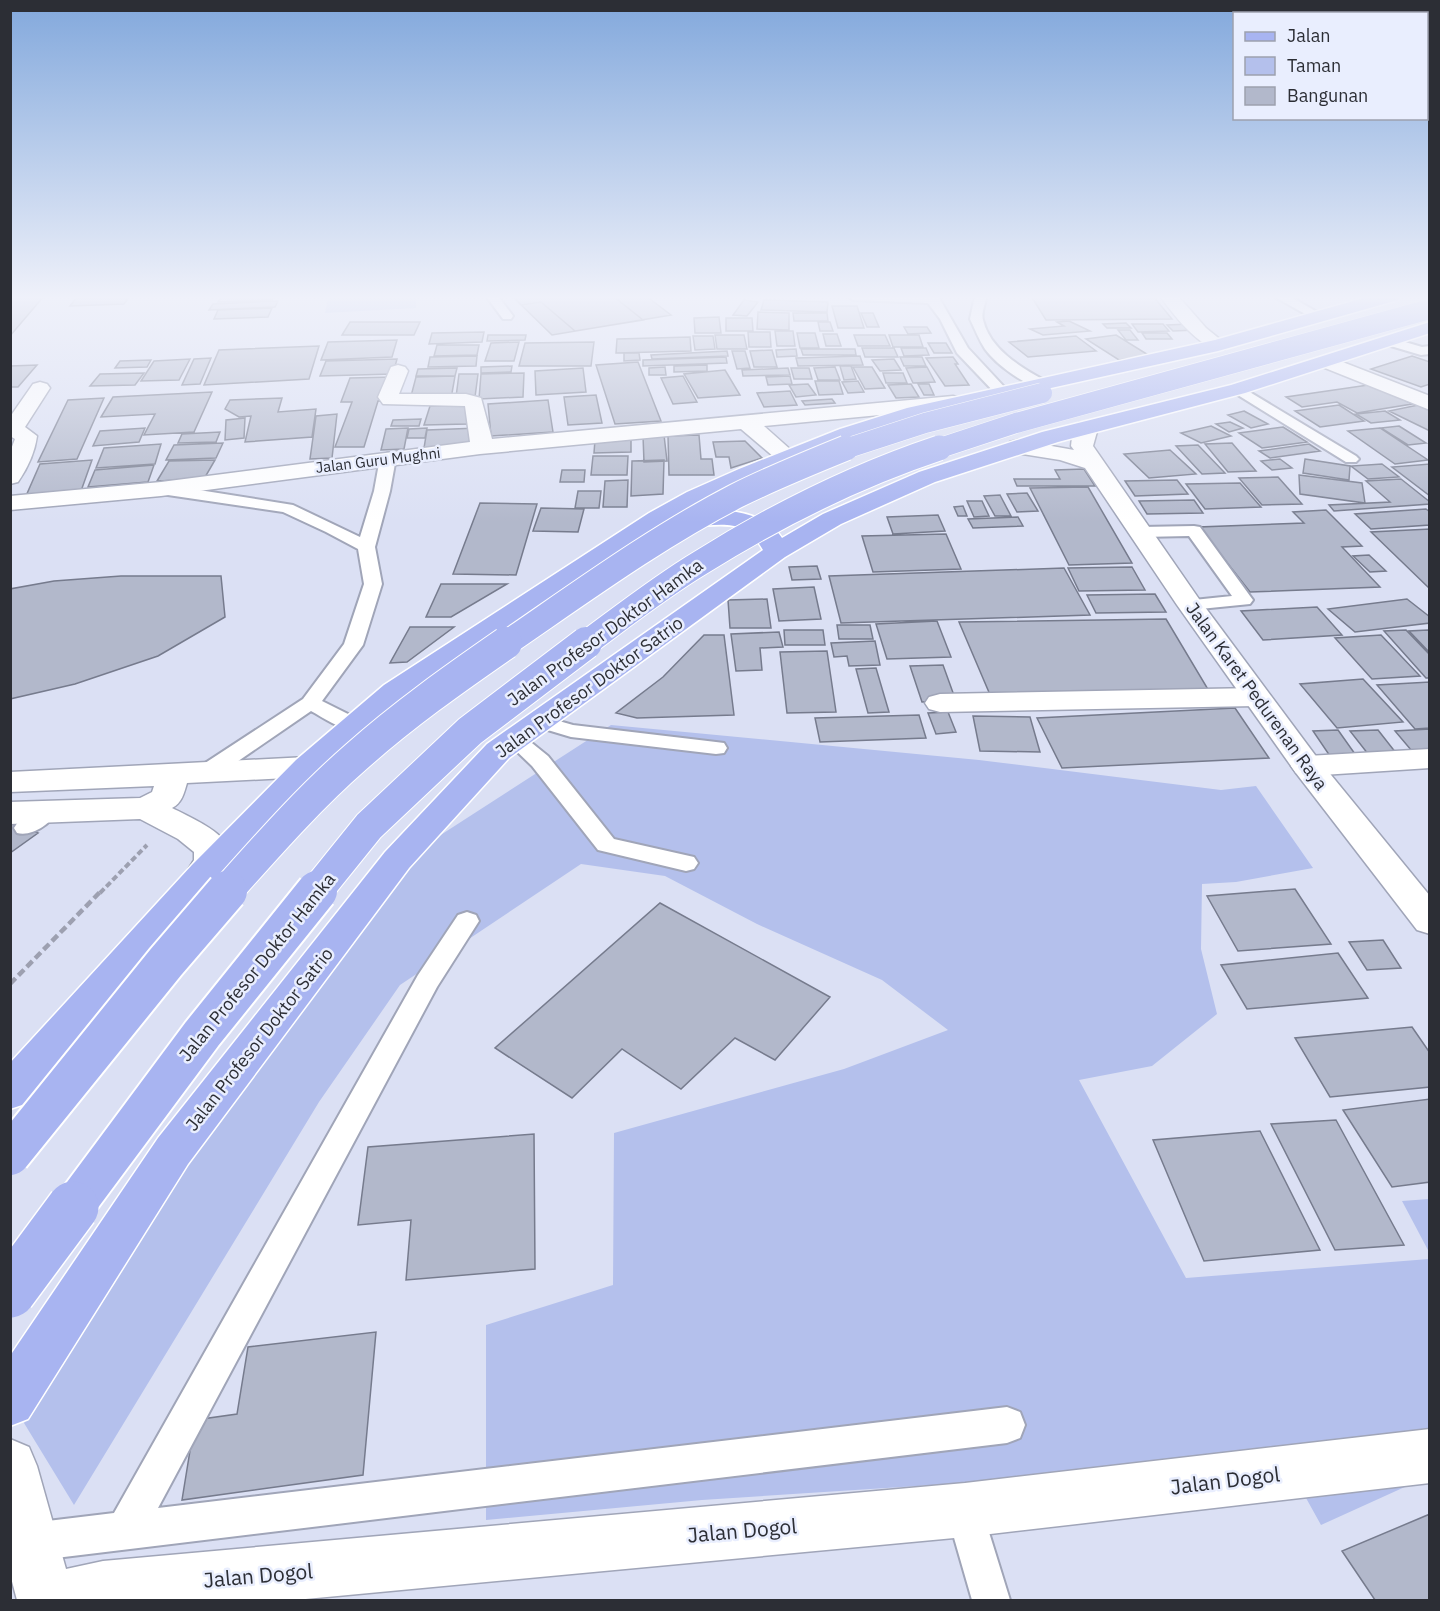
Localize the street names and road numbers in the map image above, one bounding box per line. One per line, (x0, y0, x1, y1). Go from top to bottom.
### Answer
street label: Jalan Guru Mughni (314, 443, 442, 477)
street label: Jalan Profesor Doktor Hamka (503, 553, 708, 711)
street label: Jalan Karet Pedurenan Raya (1181, 598, 1333, 795)
street label: Jalan Profesor Doktor Satrio (491, 611, 687, 763)
street label: Jalan Profesor Doktor Hamka (174, 868, 340, 1066)
street label: Jalan Profesor Doktor Satrio (180, 943, 338, 1135)
street label: Jalan Dogol (1169, 1459, 1282, 1501)
street label: Jalan Dogol (686, 1511, 798, 1549)
street label: Jalan Dogol (202, 1556, 314, 1594)

